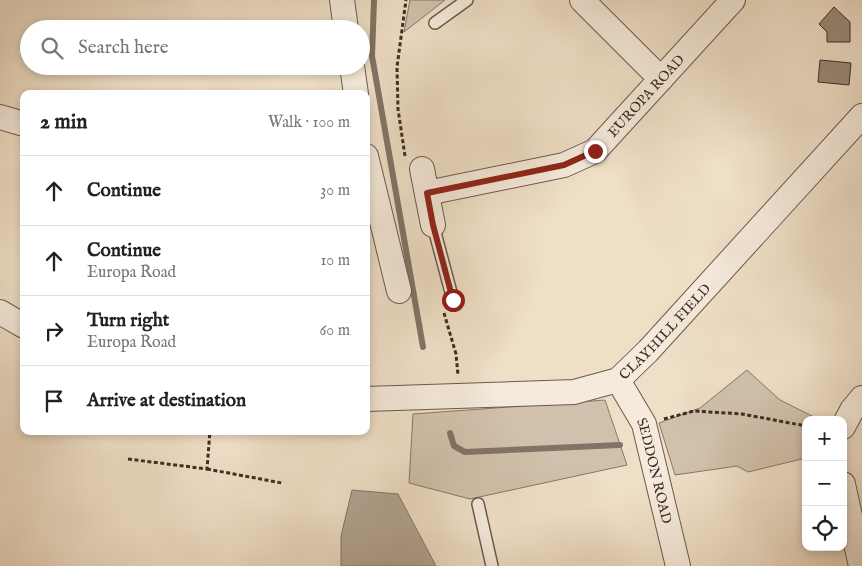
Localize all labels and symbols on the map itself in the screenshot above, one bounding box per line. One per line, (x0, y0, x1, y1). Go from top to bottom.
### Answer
street label: EUROPA ROAD (604, 51, 689, 141)
route end (584, 140, 607, 163)
street label: CLAYHILL FIELD (616, 280, 715, 384)
route start (442, 289, 465, 312)
street label: SEDDON ROAD (632, 415, 676, 526)

